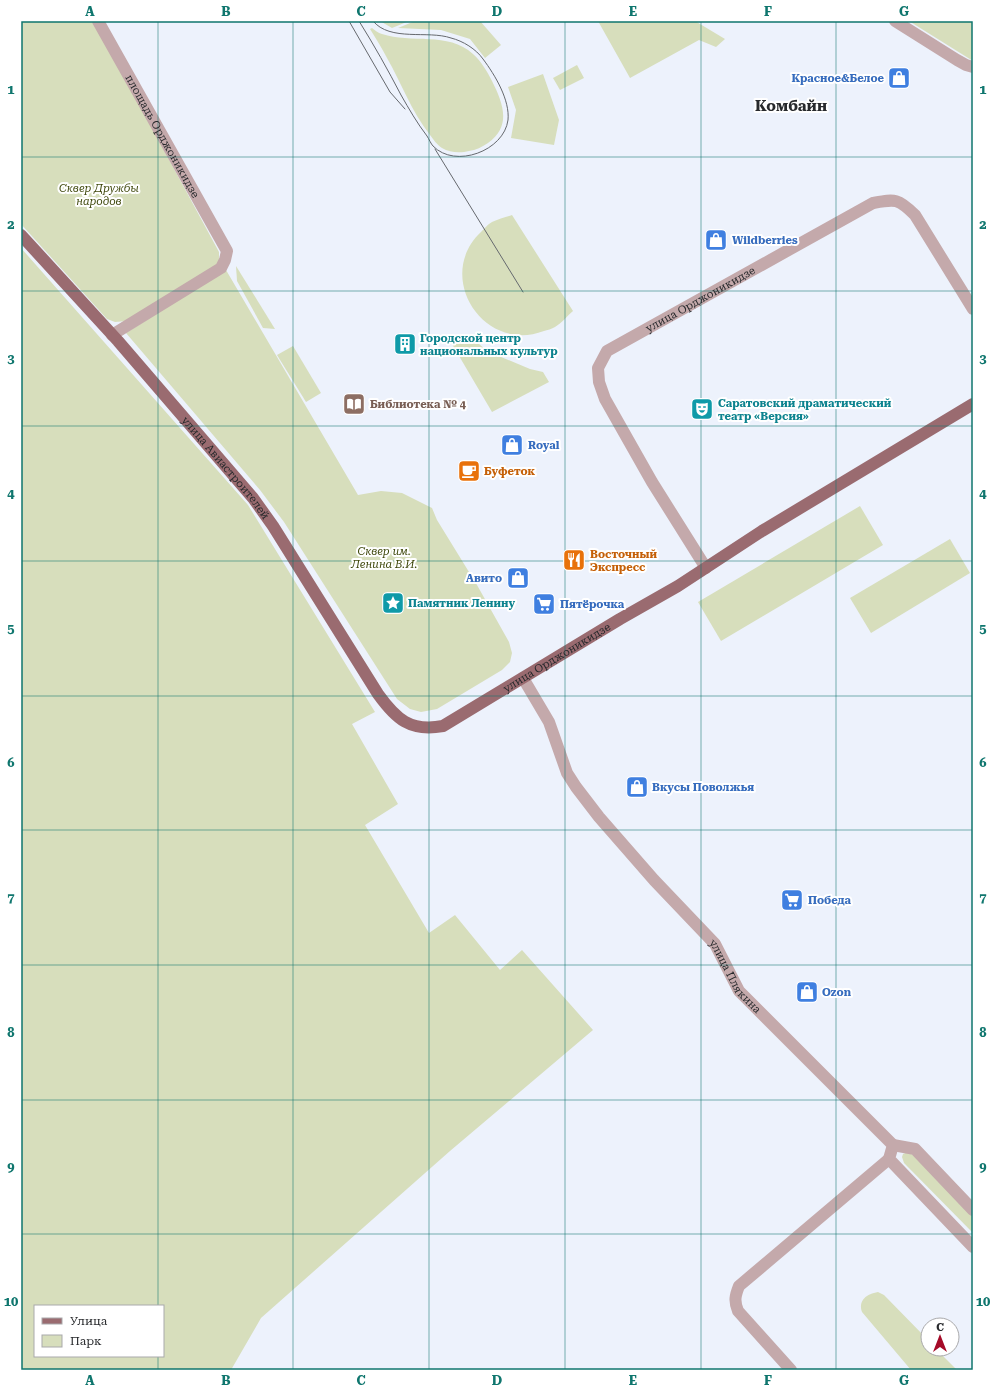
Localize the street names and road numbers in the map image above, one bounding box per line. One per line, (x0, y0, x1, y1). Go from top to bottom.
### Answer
street label: площадь Орджоникидзе (122, 72, 202, 200)
street label: улица Орджоникидзе (643, 264, 758, 335)
street label: улица Авиастроителей (179, 414, 272, 522)
street label: улица Орджоникидзе (501, 620, 613, 695)
street label: улица Плякина (707, 936, 764, 1016)

